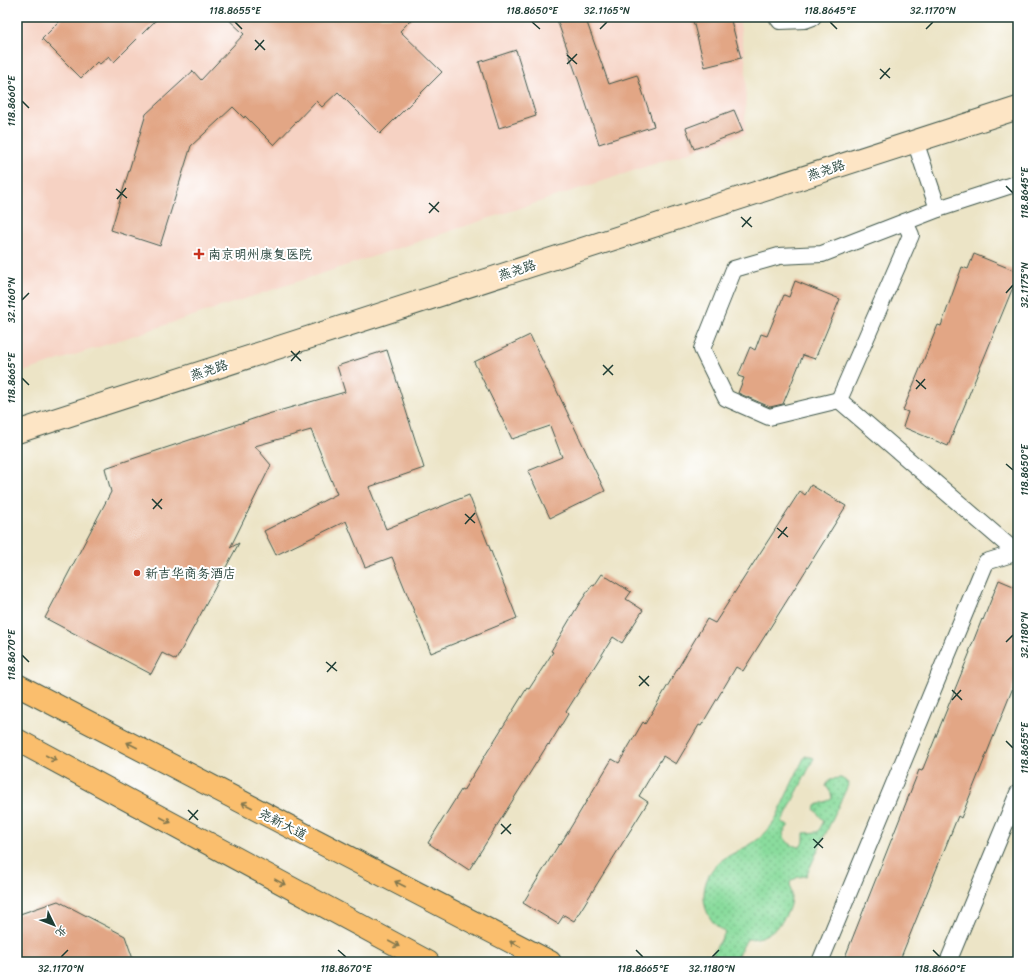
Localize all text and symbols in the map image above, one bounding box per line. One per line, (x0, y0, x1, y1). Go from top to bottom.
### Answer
text: 118.8655°E (209, 2, 262, 20)
text: 118.8650°E (506, 2, 559, 20)
text: 32.1165°N (584, 2, 630, 20)
text: 118.8645°E (804, 2, 857, 20)
text: 32.1170°N (910, 2, 956, 20)
text: 118.8660°E (3, 74, 21, 127)
street label: 燕尧路 (804, 153, 848, 187)
text: 118.8645°E (1016, 166, 1034, 219)
place label: 南京明州康复医院 (208, 243, 312, 266)
marker: 南京明州康复医院 (193, 248, 205, 260)
street label: 燕尧路 (495, 253, 539, 287)
text: 32.1175°N (1016, 262, 1034, 308)
text: 32.1160°N (3, 277, 21, 323)
text: 118.8665°E (3, 351, 21, 403)
street label: 燕尧路 (187, 353, 231, 387)
text: 118.8650°E (1016, 443, 1034, 496)
place label: 新吉华商务酒店 (145, 562, 236, 585)
marker: 新吉华商务酒店 (132, 568, 142, 578)
text: 32.1180°N (1016, 612, 1034, 658)
text: 118.8670°E (3, 628, 21, 681)
text: 118.8655°E (1016, 721, 1034, 774)
one-way arrow (126, 741, 138, 748)
one-way arrow (45, 755, 57, 762)
one-way arrow (241, 801, 253, 808)
street label: 尧新大道 (255, 802, 311, 846)
one-way arrow (159, 817, 171, 824)
one-way arrow (274, 879, 286, 886)
one-way arrow (394, 880, 406, 887)
north arrow (34, 905, 74, 945)
text: 北 (50, 921, 72, 942)
one-way arrow (388, 940, 400, 948)
one-way arrow (509, 940, 521, 947)
text: 32.1170°N (38, 960, 84, 978)
text: 118.8670°E (320, 960, 373, 978)
text: 118.8665°E (618, 960, 670, 978)
text: 32.1180°N (689, 960, 735, 978)
text: 118.8660°E (914, 960, 967, 978)

